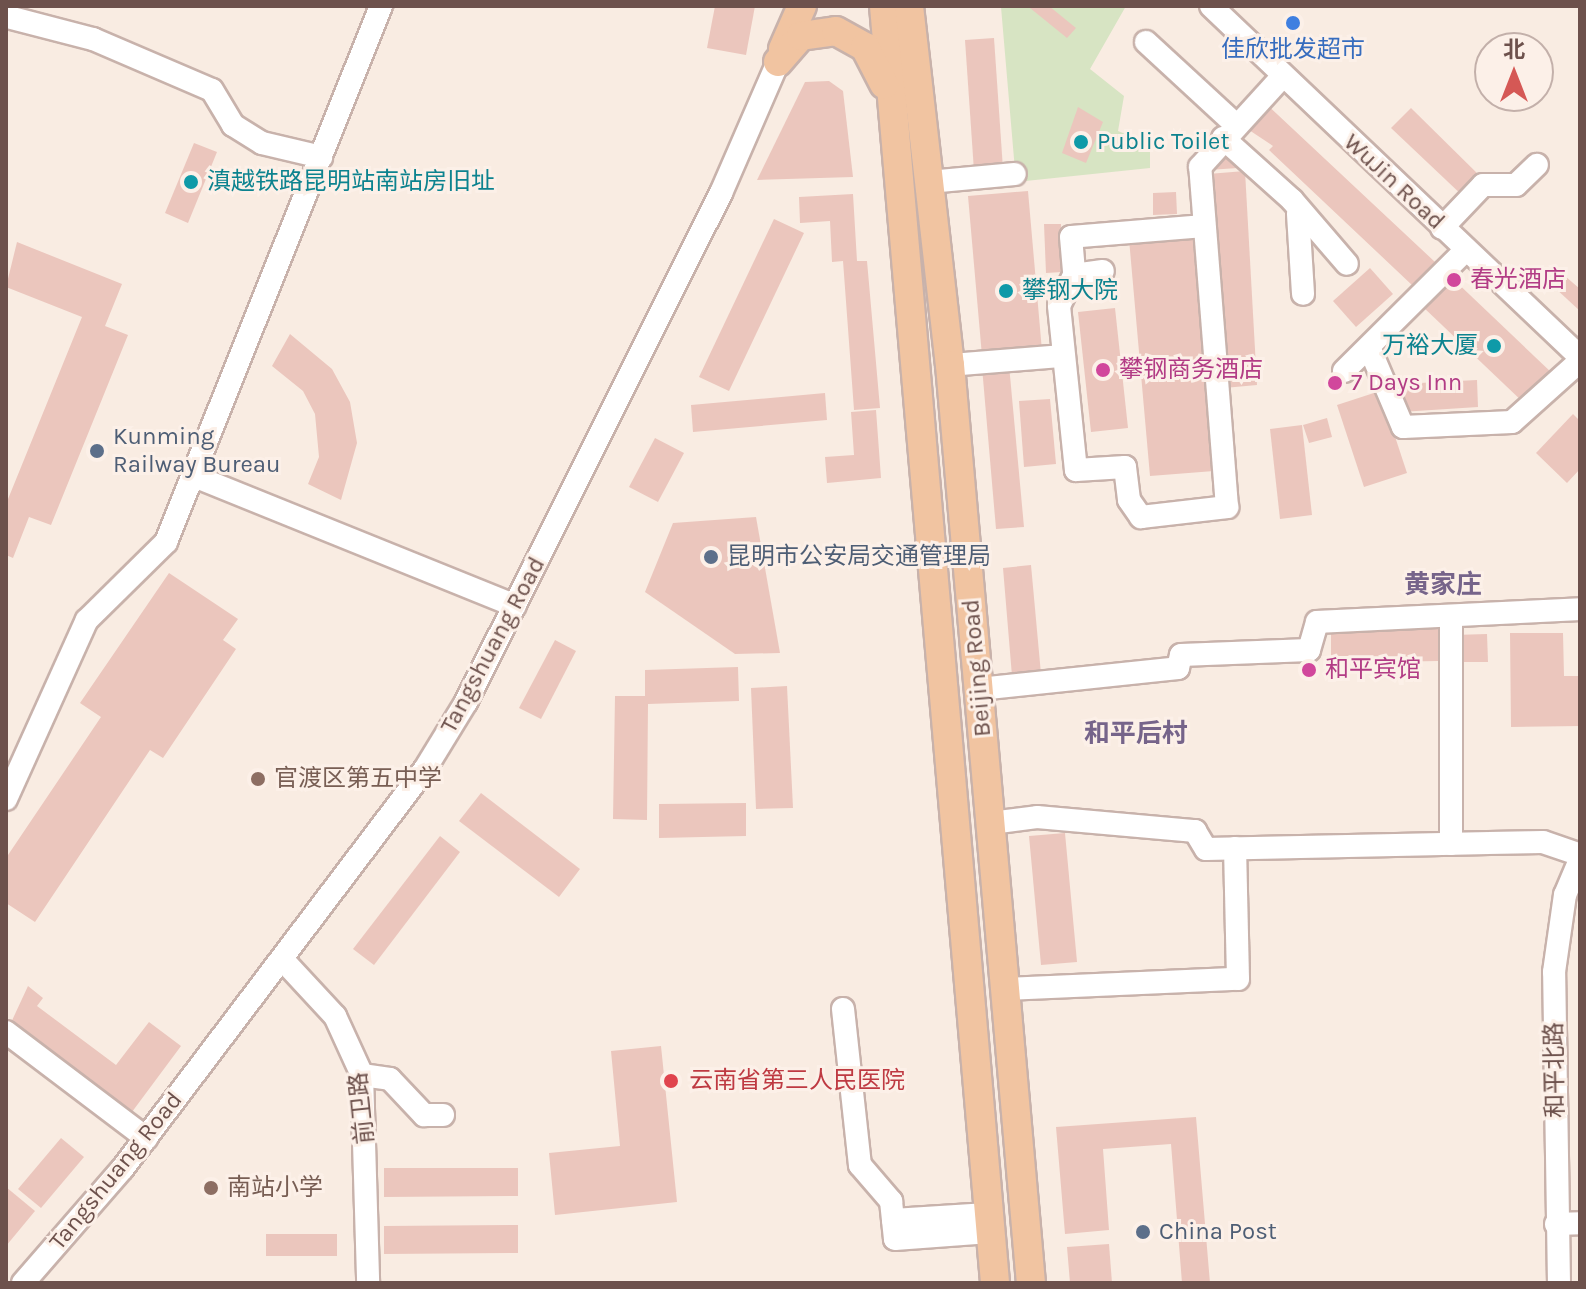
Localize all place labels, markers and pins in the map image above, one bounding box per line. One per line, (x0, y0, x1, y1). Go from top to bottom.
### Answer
marker: 佳欣批发超市 (1284, 14, 1302, 32)
place label: 佳欣批发超市 (1221, 36, 1365, 64)
place label: Public Toilet (1097, 128, 1229, 156)
marker: Public Toilet (1072, 133, 1090, 151)
place label: 滇越铁路昆明站南站房旧址 (207, 168, 495, 196)
marker: 滇越铁路昆明站南站房旧址 (182, 173, 200, 191)
place label: 春光酒店 (1470, 266, 1566, 294)
marker: 春光酒店 (1445, 271, 1463, 289)
place label: 攀钢大院 (1022, 277, 1118, 305)
marker: 攀钢大院 (997, 282, 1015, 300)
place label: 万裕大厦 (1382, 332, 1478, 360)
marker: 万裕大厦 (1485, 337, 1503, 355)
place label: 攀钢商务酒店 (1119, 356, 1263, 384)
marker: 攀钢商务酒店 (1094, 361, 1112, 379)
place label: 7 Days Inn (1351, 369, 1462, 397)
marker: 7 Days Inn (1326, 374, 1344, 392)
place label: Kunming Railway Bureau (113, 423, 280, 479)
marker: Kunming Railway Bureau (88, 442, 106, 460)
place label: 昆明市公安局交通管理局 (727, 543, 991, 571)
marker: 昆明市公安局交通管理局 (702, 548, 720, 566)
place label: 和平宾馆 (1325, 656, 1421, 684)
marker: 和平宾馆 (1300, 661, 1318, 679)
place label: 官渡区第五中学 (274, 765, 442, 793)
marker: 官渡区第五中学 (249, 770, 267, 788)
place label: 云南省第三人民医院 (689, 1067, 905, 1095)
marker: 云南省第三人民医院 (660, 1070, 682, 1092)
place label: 南站小学 (227, 1174, 323, 1202)
marker: 南站小学 (202, 1179, 220, 1197)
place label: China Post (1159, 1218, 1277, 1246)
marker: China Post (1134, 1223, 1152, 1241)

